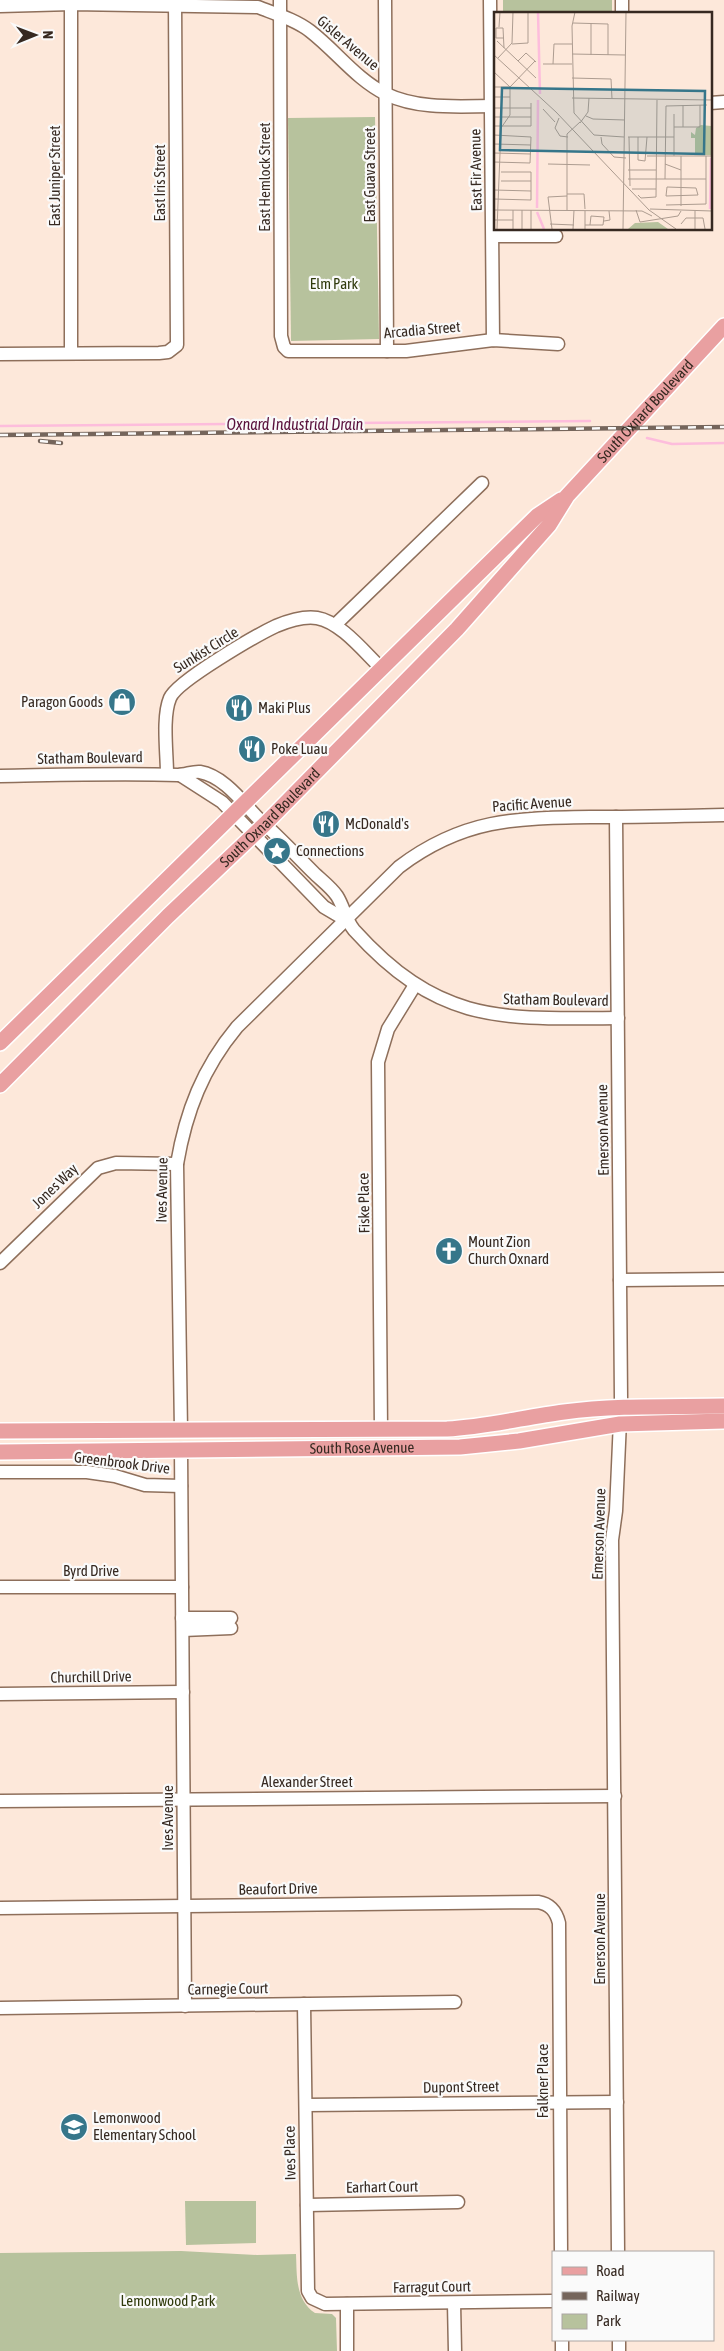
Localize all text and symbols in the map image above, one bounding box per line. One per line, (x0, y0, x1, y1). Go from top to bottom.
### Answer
north arrow (10, 10, 60, 60)
street label: Gisler Avenue (314, 12, 383, 73)
inset map (494, 12, 712, 230)
text: N (40, 31, 56, 39)
street label: East Hemlock Street (256, 122, 273, 232)
street label: East Juniper Street (46, 125, 63, 227)
street label: East Guava Street (361, 127, 378, 223)
street label: East Fir Avenue (466, 128, 485, 211)
street label: East Iris Street (151, 145, 168, 222)
park label: Elm Park (310, 275, 359, 292)
street label: Arcadia Street (383, 318, 461, 341)
street label: South Oxnard Boulevard (593, 356, 696, 466)
water label: Oxnard Industrial Drain (227, 415, 364, 433)
street label: Sunkist Circle (170, 623, 241, 676)
shop icon: Paragon Goods (107, 687, 137, 717)
place label: Paragon Goods (21, 693, 103, 710)
restaurant icon: Maki Plus (224, 693, 254, 723)
place label: Maki Plus (258, 699, 311, 716)
restaurant icon: Poke Luau (237, 734, 267, 764)
place label: Poke Luau (271, 740, 328, 757)
street label: Statham Boulevard (37, 748, 143, 767)
street label: South Oxnard Boulevard (216, 764, 323, 870)
street label: Pacific Avenue (492, 792, 573, 815)
restaurant icon: McDonald's (311, 809, 341, 839)
place label: McDonald's (345, 815, 409, 832)
place icon: Connections (262, 836, 292, 866)
place label: Connections (296, 842, 364, 859)
street label: Statham Boulevard (503, 990, 609, 1009)
street label: Emerson Avenue (593, 1084, 612, 1176)
street label: Ives Avenue (152, 1157, 171, 1223)
street label: Jones Way (28, 1160, 81, 1212)
street label: Fiske Place (354, 1172, 373, 1233)
place label: Mount Zion Church Oxnard (468, 1233, 549, 1267)
church icon: Mount Zion Church Oxnard (434, 1236, 464, 1266)
street label: South Rose Avenue (310, 1438, 415, 1457)
street label: Greenbrook Drive (73, 1448, 171, 1477)
street label: Emerson Avenue (588, 1488, 609, 1580)
street label: Byrd Drive (63, 1562, 119, 1579)
street label: Churchill Drive (50, 1667, 132, 1686)
street label: Alexander Street (261, 1773, 353, 1790)
street label: Ives Avenue (159, 1785, 176, 1851)
street label: Beaufort Drive (238, 1879, 318, 1898)
street label: Emerson Avenue (591, 1893, 608, 1985)
street label: Carnegie Court (188, 1979, 268, 1998)
street label: Falkner Place (534, 2044, 551, 2118)
street label: Dupont Street (423, 2077, 499, 2096)
place label: Lemonwood Elementary School (93, 2109, 196, 2143)
school or university icon: Lemonwood Elementary School (59, 2112, 89, 2142)
street label: Ives Place (281, 2125, 298, 2180)
street label: Earhart Court (346, 2177, 418, 2196)
legend (552, 2251, 714, 2341)
text: Road (596, 2262, 625, 2279)
street label: Farragut Court (393, 2277, 471, 2296)
text: Railway (596, 2287, 640, 2304)
park label: Lemonwood Park (121, 2292, 216, 2309)
text: Park (596, 2312, 621, 2329)

